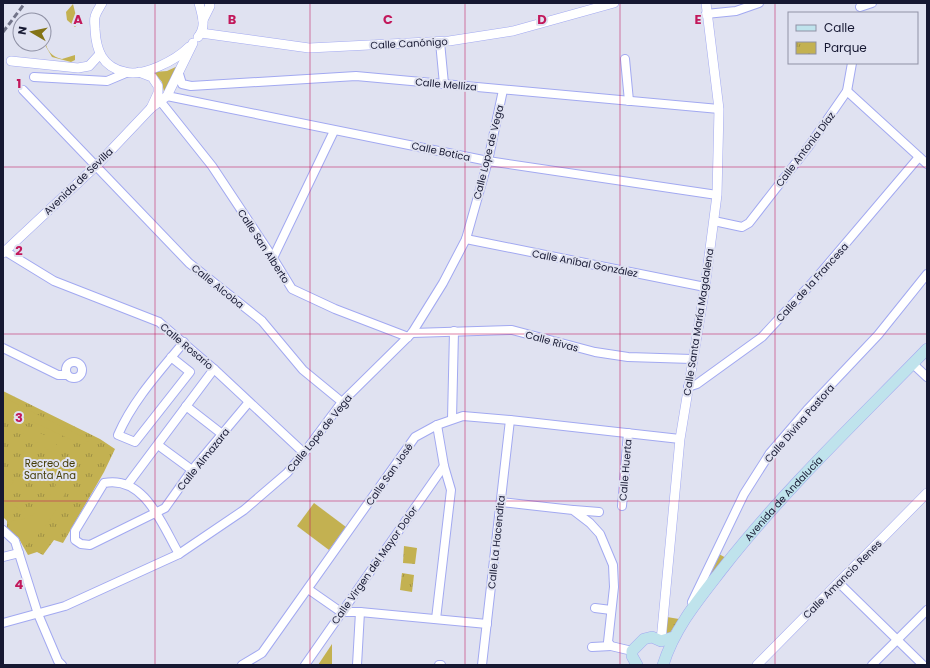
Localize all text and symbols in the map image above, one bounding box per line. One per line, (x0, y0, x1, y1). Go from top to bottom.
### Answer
text: A (73, 10, 83, 29)
text: B (228, 10, 237, 29)
text: C (383, 10, 393, 29)
text: D (537, 10, 547, 29)
text: E (694, 10, 702, 29)
north arrow (12, 12, 52, 52)
legend (788, 12, 918, 64)
text: Calle (824, 19, 855, 36)
text: N (14, 25, 31, 36)
street label: Calle Canónigo (370, 34, 448, 53)
text: Parque (824, 39, 867, 56)
text: 1 (17, 74, 21, 93)
street label: Calle Melliza (415, 74, 477, 95)
street label: Calle Lope de Vega (470, 103, 507, 201)
street label: Calle Antonia Díaz (772, 108, 839, 190)
street label: Calle Botica (410, 138, 472, 165)
street label: Avenida de Sevilla (40, 144, 116, 218)
street label: Calle San Alberto (234, 206, 293, 286)
street label: Calle de la Francesa (773, 239, 852, 325)
text: 2 (15, 241, 23, 260)
street label: Calle Aníbal González (531, 246, 640, 281)
street label: Calle Santa María Magdalena (679, 247, 718, 397)
street label: Calle Alcoba (188, 261, 247, 312)
street label: Calle Rosario (157, 320, 217, 373)
street label: Calle Rivas (524, 327, 580, 356)
street label: Calle Divina Pastora (761, 381, 838, 466)
street label: Calle Lope de Vega (283, 391, 356, 476)
text: 3 (15, 408, 23, 427)
street label: Calle Almazara (174, 425, 233, 494)
street label: Calle Huerta (615, 439, 636, 502)
street label: Calle San José (362, 440, 417, 509)
street label: Avenida de Andalucía (741, 453, 826, 544)
park label: Recreo de Santa Ana (24, 456, 76, 483)
street label: Calle La Hacendita (484, 495, 509, 590)
street label: Calle Virgen del Mayor Dolor (328, 503, 421, 627)
street label: Calle Amancio Renes (800, 537, 885, 622)
text: 4 (15, 575, 24, 594)

